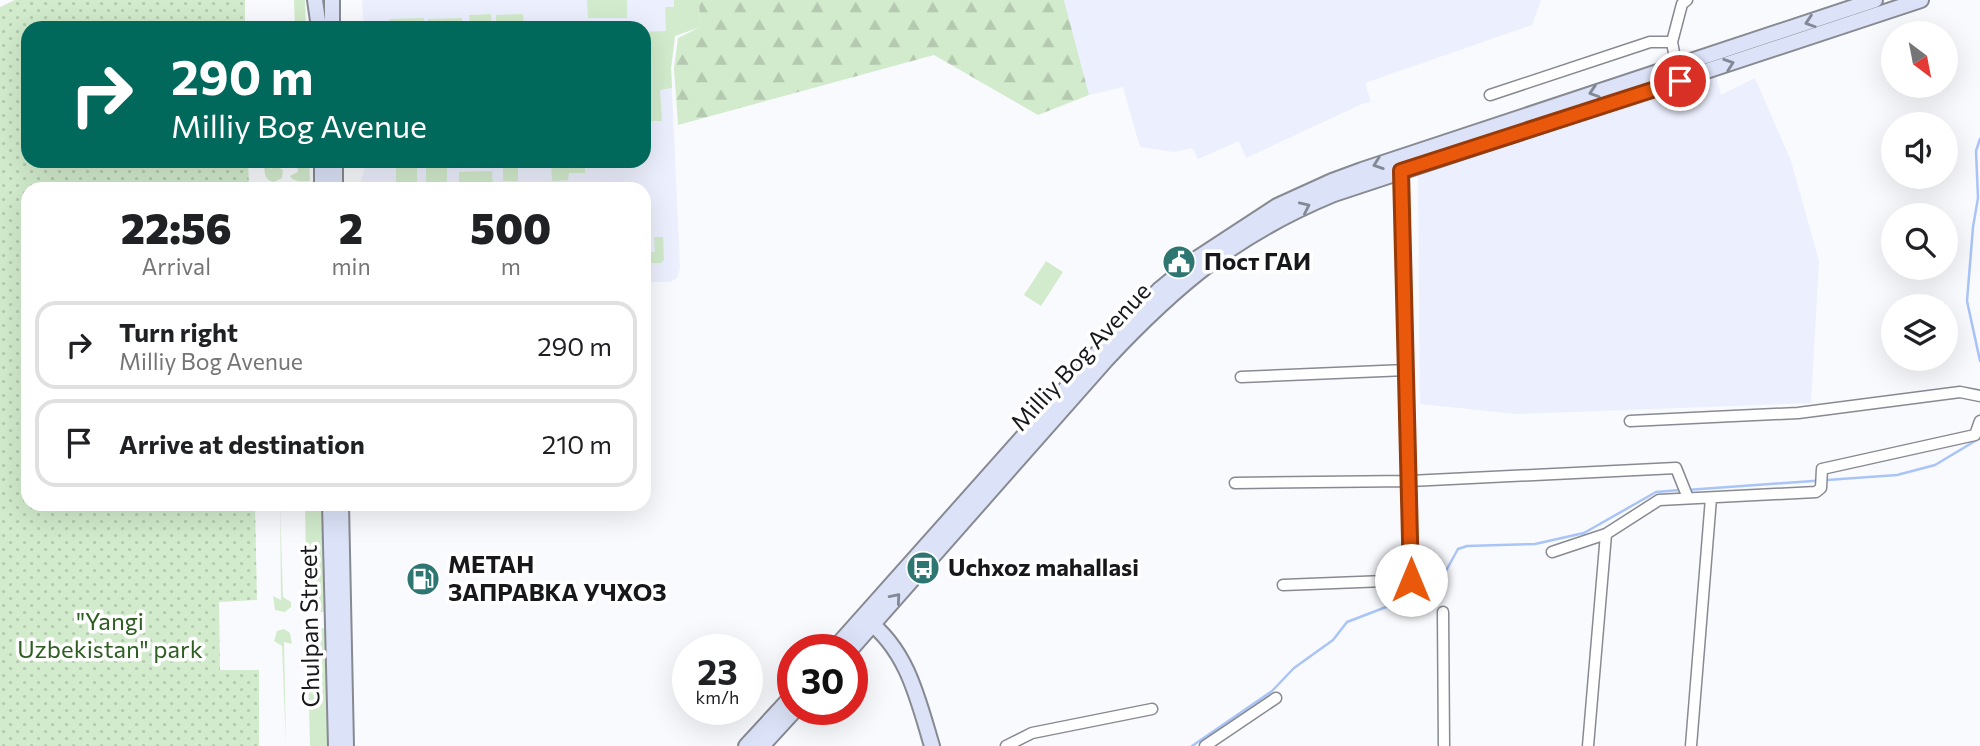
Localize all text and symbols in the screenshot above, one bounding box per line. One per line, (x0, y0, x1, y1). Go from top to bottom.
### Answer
one-way arrow (1805, 14, 1817, 28)
north arrow (1881, 21, 1958, 98)
map controls (1881, 21, 1958, 371)
text: 290 m (171, 45, 313, 105)
icon: right (56, 49, 147, 140)
pin (1650, 51, 1710, 111)
one-way arrow (1723, 58, 1735, 72)
icon: arrive (1661, 62, 1699, 100)
one-way arrow (1588, 83, 1600, 98)
text: Milliy Bog Avenue (171, 105, 427, 145)
button: sound (1881, 112, 1958, 189)
one-way arrow (1373, 156, 1385, 170)
text: 22:56 (121, 201, 232, 253)
text: 2 (339, 201, 363, 253)
text: 500 (470, 201, 551, 253)
one-way arrow (1298, 201, 1310, 215)
button: search (1881, 203, 1958, 280)
public building icon: Пост ГАИ (1160, 243, 1198, 281)
place label: Пост ГАИ (1204, 246, 1311, 275)
text: Arrival (141, 252, 211, 280)
text: min (331, 252, 371, 280)
text: m (501, 252, 521, 280)
street label: Milliy Bog Avenue (1004, 276, 1156, 436)
button: layers (1881, 294, 1958, 371)
text: Turn right (119, 316, 238, 347)
icon: right (60, 326, 98, 364)
text: 290 m (537, 330, 612, 361)
text: Milliy Bog Avenue (119, 347, 303, 375)
icon: arrive (60, 424, 98, 462)
text: Arrive at destination (119, 428, 365, 459)
text: 210 m (542, 428, 612, 459)
position arrow (1374, 543, 1448, 617)
street label: Chulpan Street (293, 544, 324, 708)
place label: МЕТАН ЗАПРАВКА УЧХОЗ (448, 549, 666, 606)
bus stop icon: Uchxoz mahallasi (904, 549, 942, 587)
place label: Uchxoz mahallasi (948, 552, 1139, 581)
fuel station icon: МЕТАН ЗАПРАВКА УЧХОЗ (404, 560, 442, 598)
one-way arrow (888, 594, 900, 607)
park label: "Yangi Uzbekistan" park (17, 606, 203, 663)
speed limit sign: 30 (777, 634, 868, 725)
text: 23 (697, 649, 738, 692)
text: km/h (696, 686, 739, 708)

